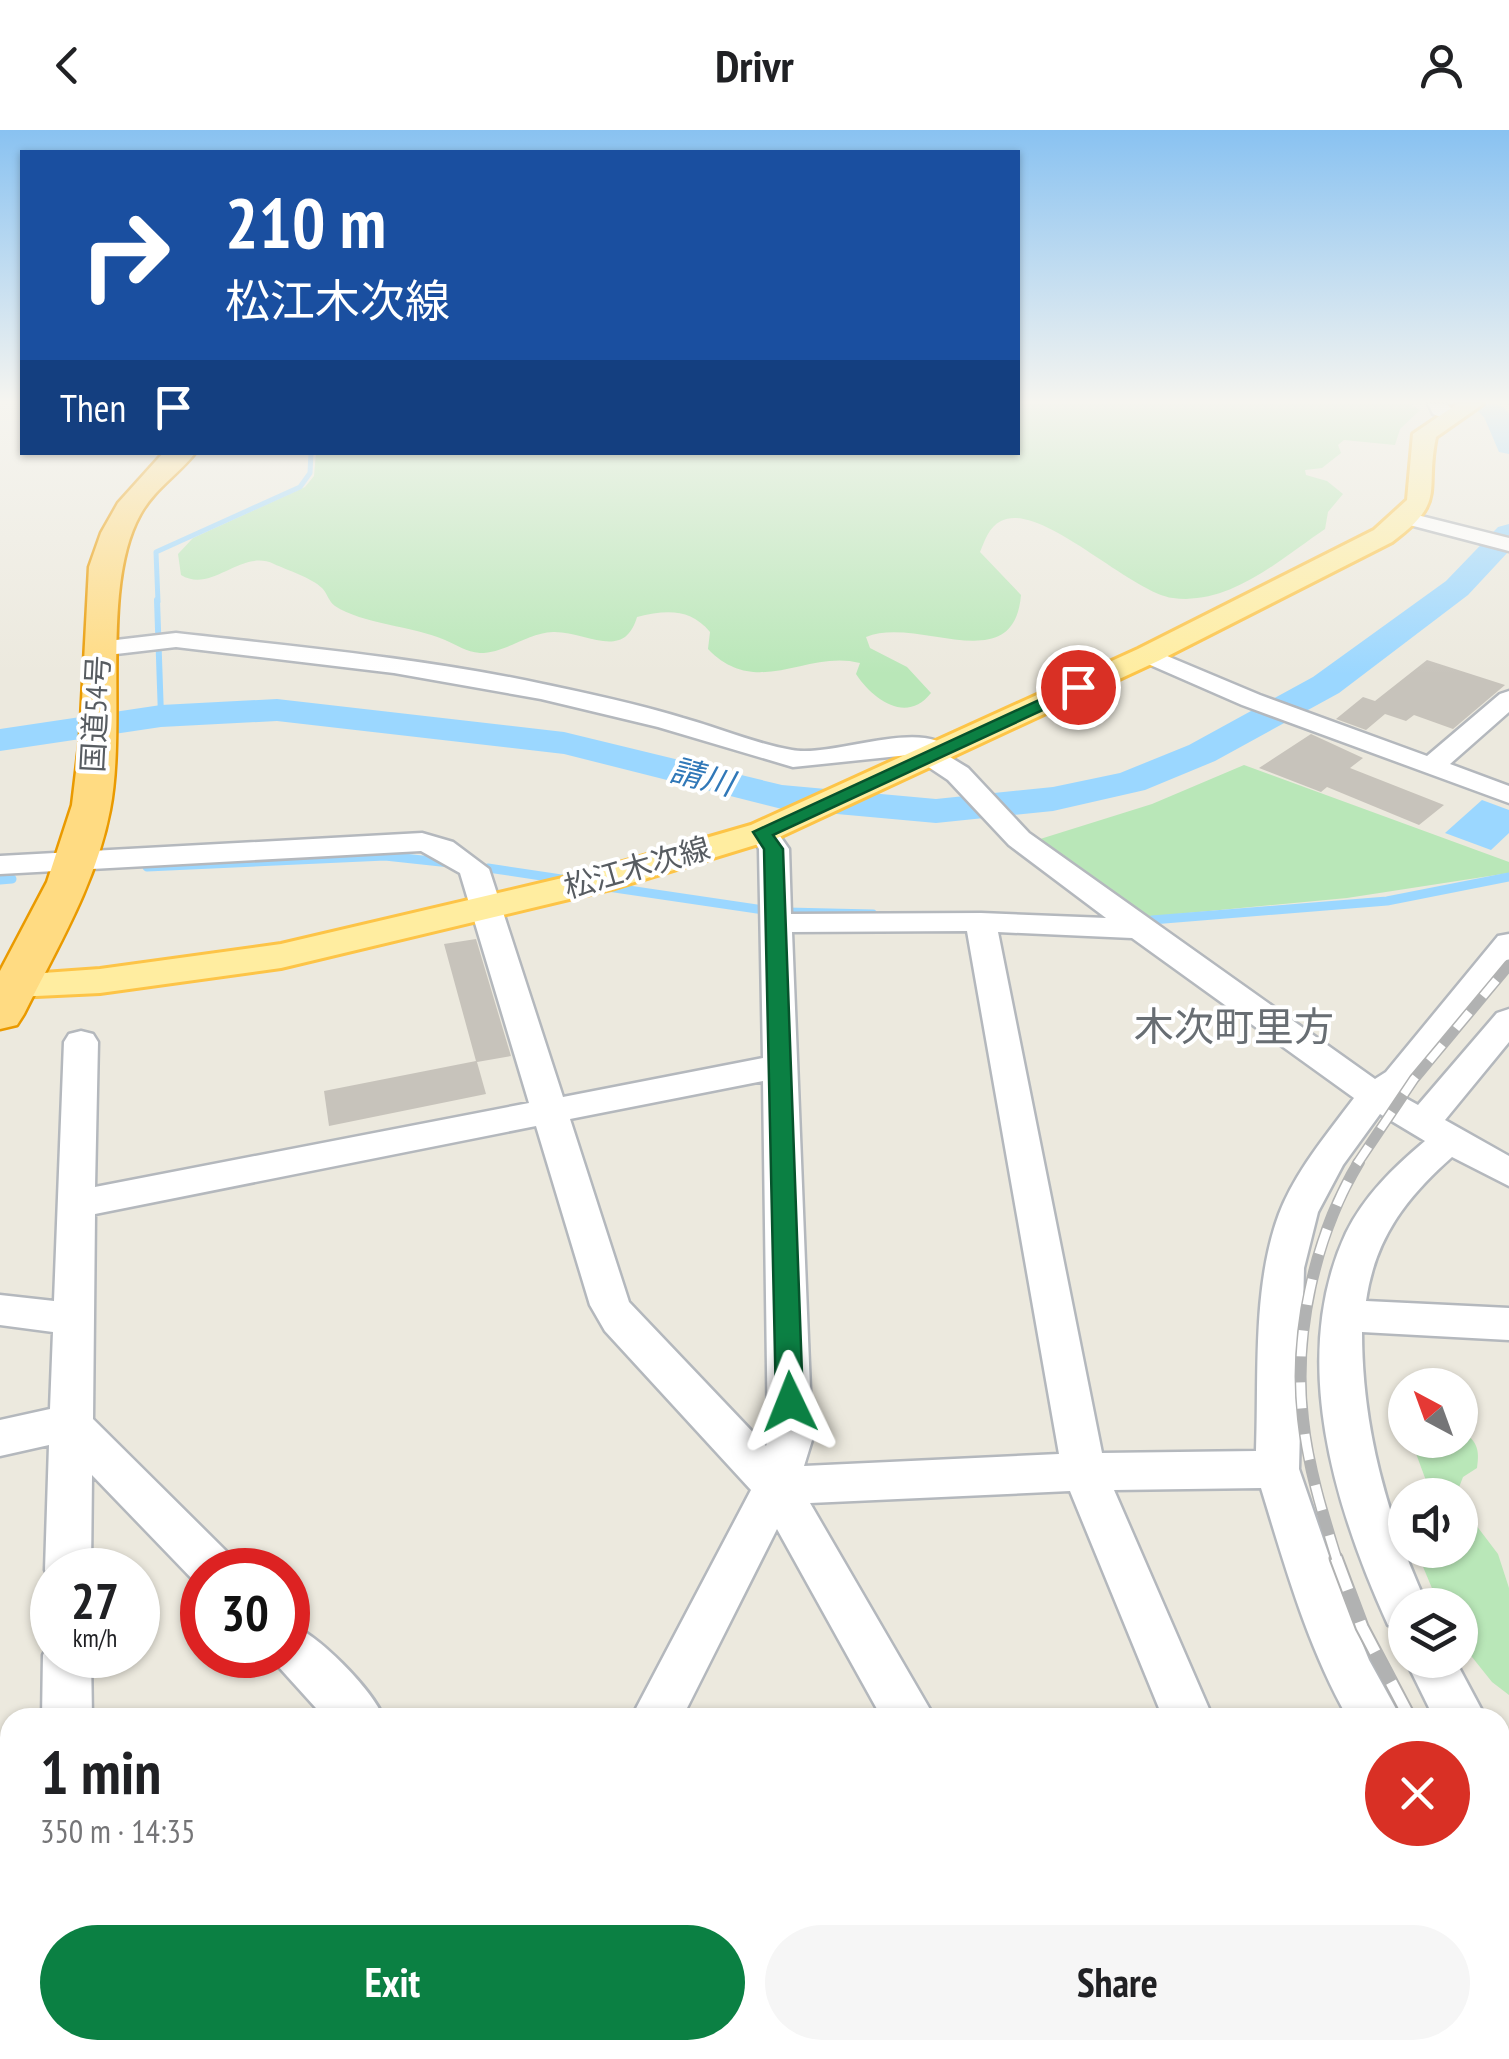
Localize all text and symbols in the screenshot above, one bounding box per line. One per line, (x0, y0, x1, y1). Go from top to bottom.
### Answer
text: Drivr (715, 36, 794, 94)
icon: back (40, 38, 95, 93)
icon: person (1414, 38, 1469, 93)
text: 210 m (225, 177, 386, 267)
icon: right (60, 190, 190, 320)
text: 松江木次線 (225, 271, 450, 329)
icon: arrive (146, 380, 201, 435)
text: Then (60, 383, 126, 432)
pin (1036, 645, 1121, 730)
street label: 国道54号 (72, 654, 117, 773)
icon: arrive (1051, 660, 1106, 715)
water label: 請川 (666, 748, 741, 805)
street label: 松江木次線 (559, 827, 714, 906)
district label: 木次町里方 (1134, 1000, 1334, 1052)
position arrow (738, 1350, 842, 1454)
north arrow (1388, 1368, 1478, 1458)
map controls (1388, 1368, 1478, 1678)
button: sound (1388, 1478, 1478, 1568)
speed limit sign: 30 (180, 1548, 310, 1678)
text: 27 (71, 1568, 119, 1633)
button: layers (1388, 1588, 1478, 1678)
text: km/h (73, 1622, 117, 1654)
text: 1 min (40, 1733, 161, 1811)
button: close (1365, 1741, 1470, 1846)
text: 350 m · 14:35 (40, 1810, 195, 1852)
button: Exit (40, 1925, 745, 2040)
button: Share (765, 1925, 1470, 2040)

